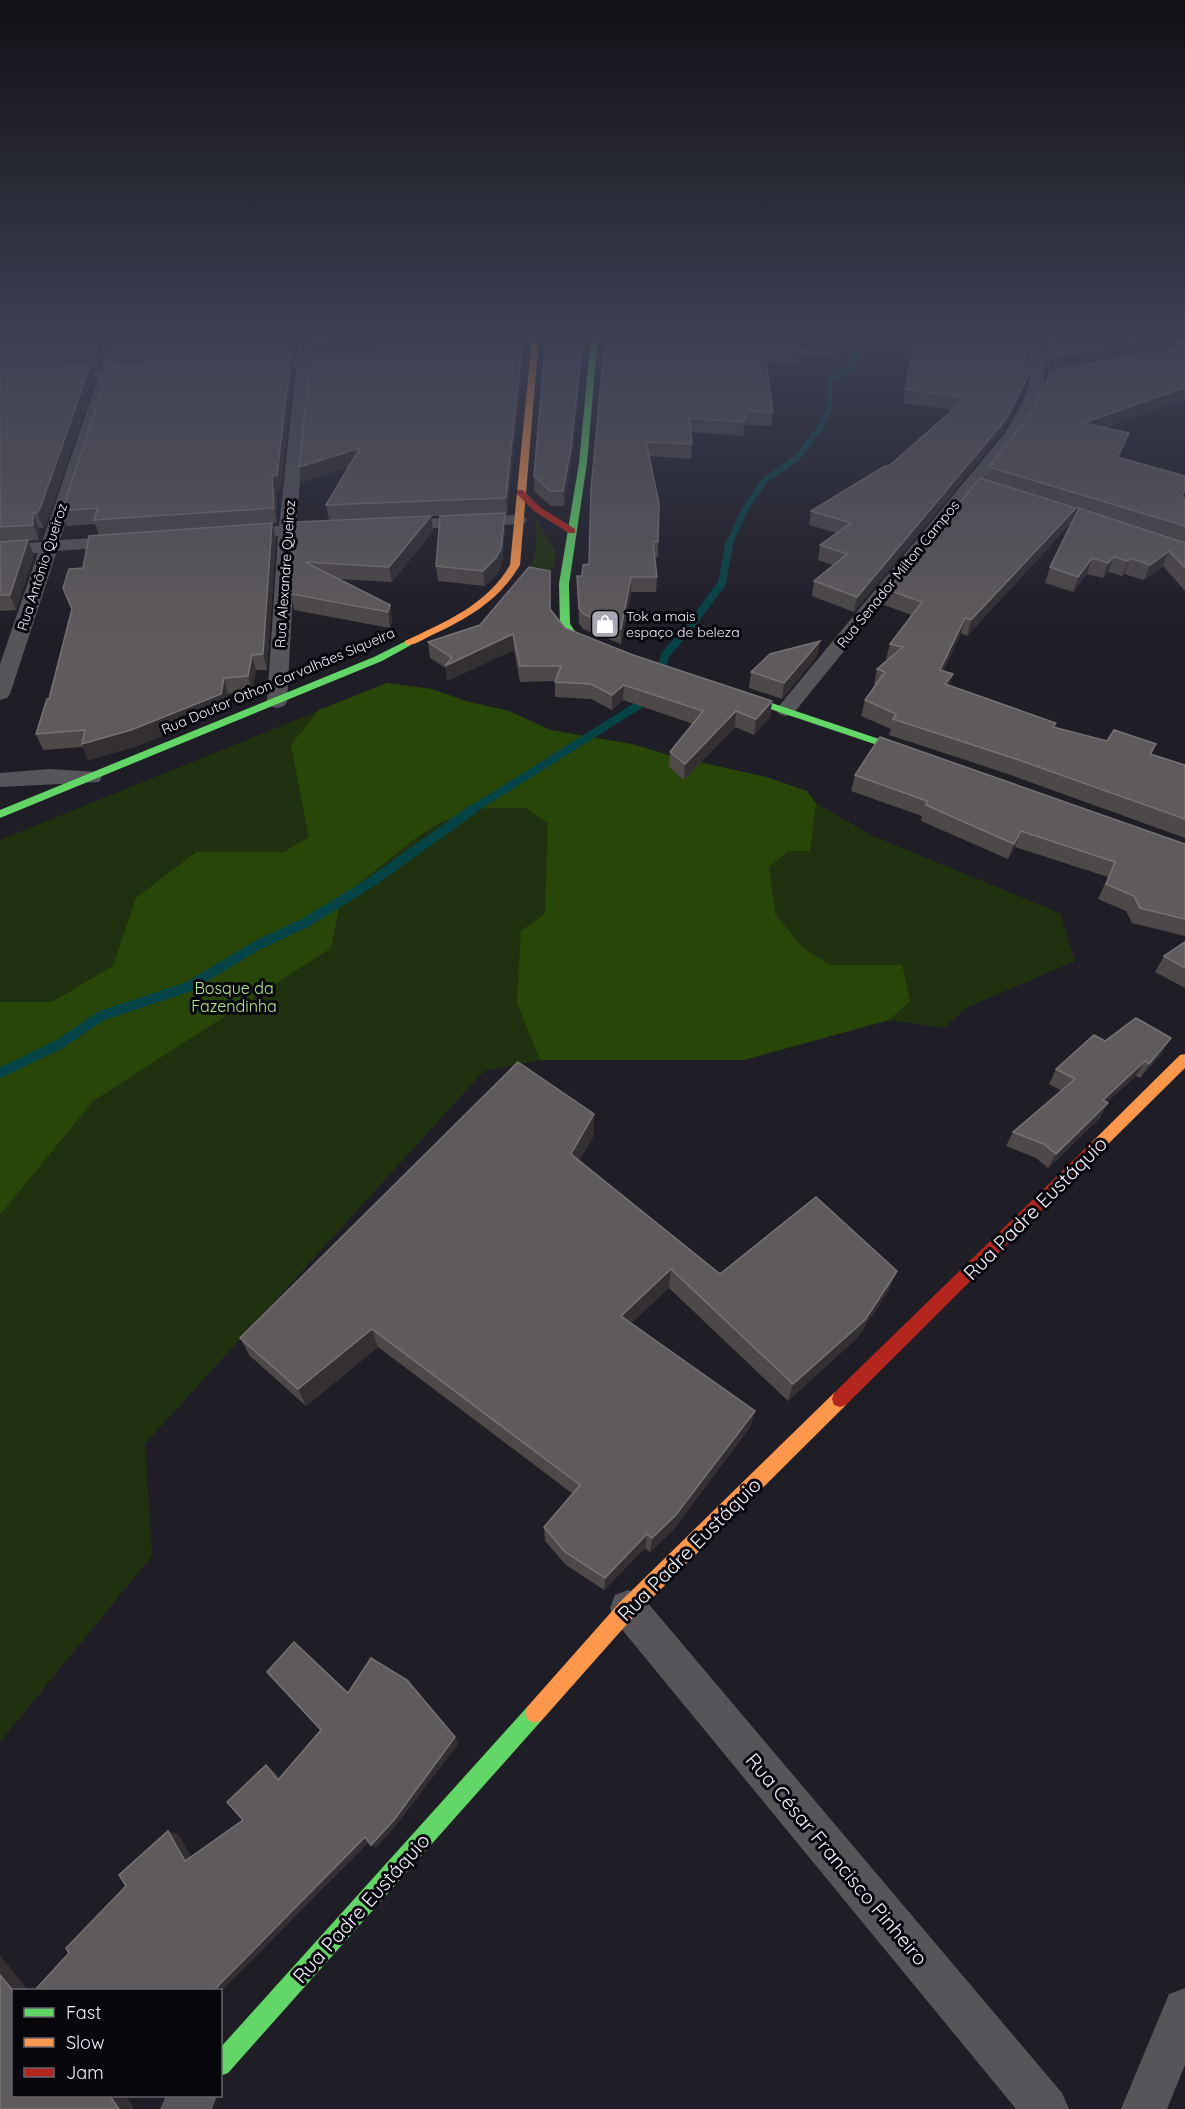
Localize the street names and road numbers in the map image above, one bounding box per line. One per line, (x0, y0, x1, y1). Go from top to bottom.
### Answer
street label: Rua Senador Milton Campos (833, 497, 963, 651)
street label: Rua Alexandre Queiroz (271, 499, 299, 648)
street label: Rua Antônio Queiroz (13, 501, 71, 633)
street label: Rua Doutor Othon Carvalhães Siqueira (159, 624, 397, 738)
street label: Rua Padre Eustáquio (958, 1131, 1112, 1285)
street label: Rua Padre Eustáquio (612, 1472, 766, 1626)
street label: Rua César Francisco Pinheiro (741, 1748, 933, 1970)
street label: Rua Padre Eustáquio (287, 1828, 435, 1988)

